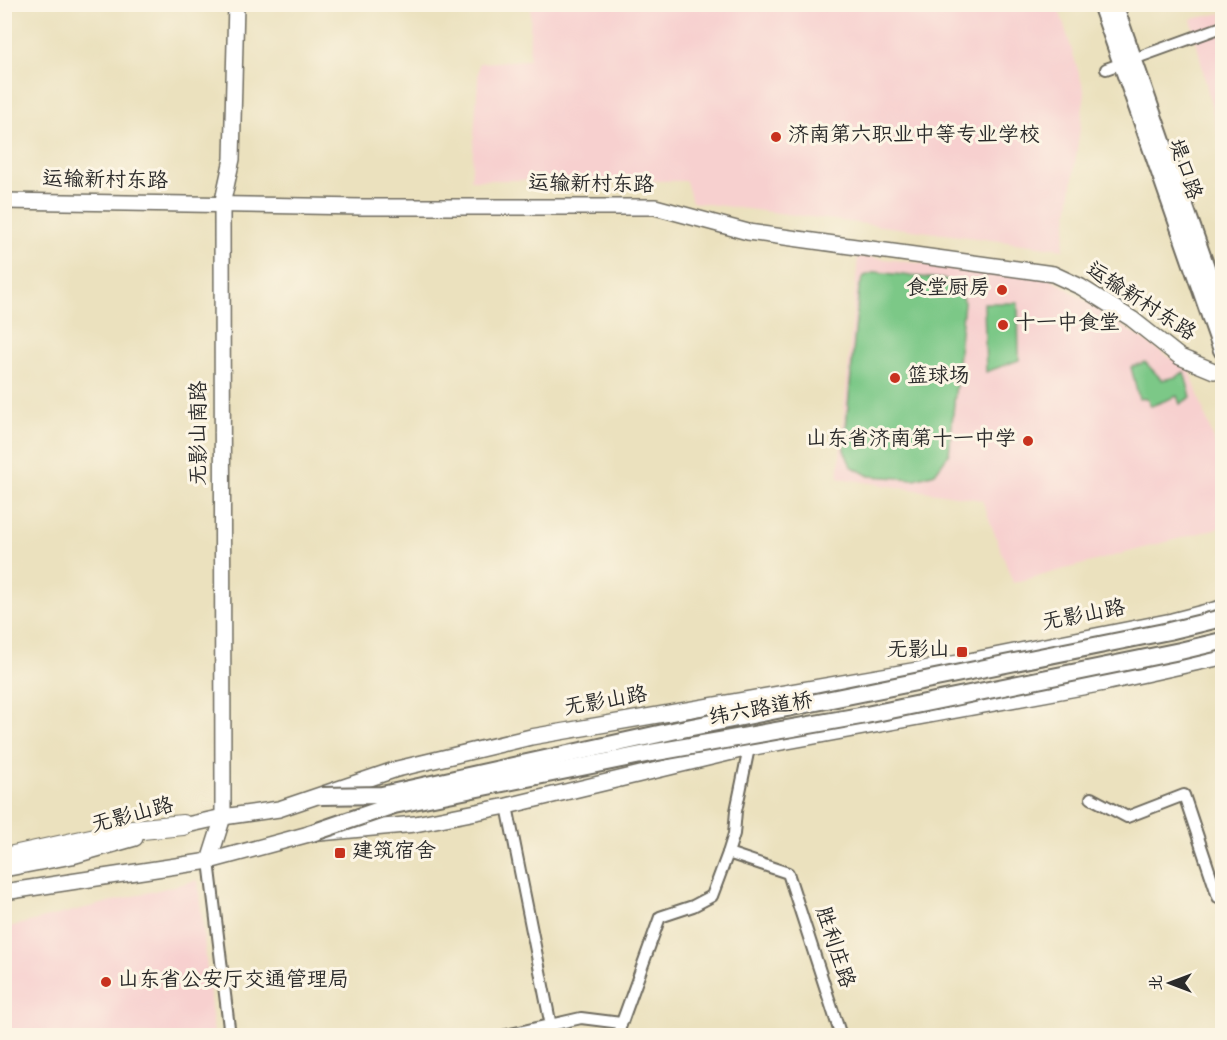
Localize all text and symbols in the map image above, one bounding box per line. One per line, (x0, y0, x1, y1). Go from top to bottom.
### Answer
place label: 济南第六职业中等专业学校 (788, 122, 1040, 152)
marker: 济南第六职业中等专业学校 (769, 130, 783, 144)
street label: 堤口路 (1159, 135, 1207, 205)
street label: 运输新村东路 (42, 166, 168, 198)
street label: 运输新村东路 (528, 170, 654, 202)
street label: 运输新村东路 (1079, 256, 1201, 350)
place label: 食堂厨房 (906, 275, 990, 305)
marker: 食堂厨房 (995, 283, 1009, 297)
place label: 十一中食堂 (1015, 310, 1120, 340)
marker: 十一中食堂 (996, 318, 1010, 332)
place label: 篮球场 (907, 363, 970, 393)
marker: 篮球场 (888, 371, 902, 385)
street label: 无影山南路 (186, 381, 216, 486)
place label: 山东省济南第十一中学 (806, 426, 1016, 456)
marker: 山东省济南第十一中学 (1021, 434, 1035, 448)
street label: 无影山路 (1040, 594, 1128, 640)
place label: 无影山 (887, 637, 950, 667)
marker: 无影山 (955, 645, 969, 659)
street label: 无影山路 (562, 681, 650, 725)
street label: 纬六路道桥 (707, 687, 815, 735)
street label: 无影山路 (89, 792, 177, 842)
place label: 建筑宿舍 (352, 838, 436, 868)
marker: 建筑宿舍 (333, 846, 347, 860)
street label: 胜利庄路 (806, 903, 860, 993)
north arrow (1140, 953, 1200, 1013)
place label: 山东省公安厅交通管理局 (118, 967, 349, 997)
marker: 山东省公安厅交通管理局 (99, 975, 113, 989)
text: 北 (1146, 975, 1169, 991)

